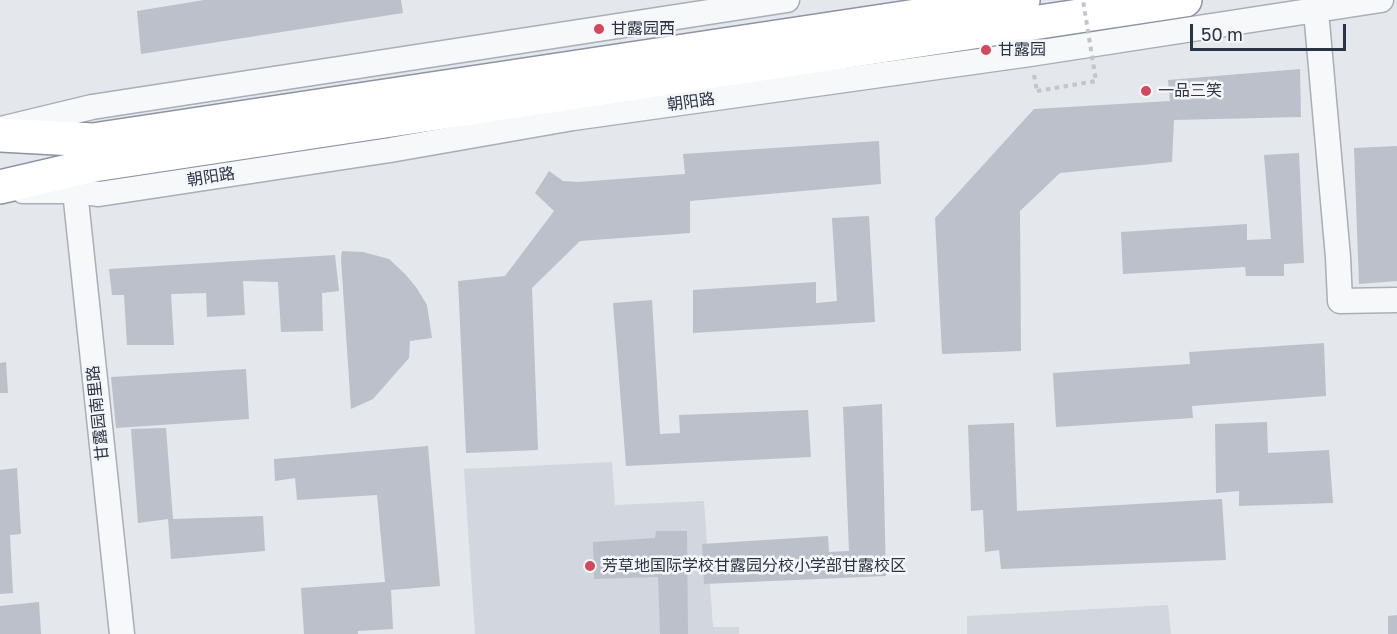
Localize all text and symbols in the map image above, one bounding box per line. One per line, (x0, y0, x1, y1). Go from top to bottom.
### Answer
scale bar (1193, 12, 1349, 50)
place label: 甘露园西 (611, 19, 675, 39)
marker: 甘露园西 (592, 22, 606, 36)
text: 50 m (1201, 23, 1243, 45)
place label: 甘露园 (998, 40, 1046, 60)
marker: 甘露园 (979, 43, 993, 57)
place label: 一品三笑 (1158, 81, 1222, 101)
marker: 一品三笑 (1139, 84, 1153, 98)
street label: 朝阳路 (666, 89, 716, 115)
street label: 朝阳路 (186, 164, 236, 190)
street label: 甘露园南里路 (83, 364, 113, 462)
place label: 芳草地国际学校甘露园分校小学部甘露校区 (602, 556, 906, 576)
marker: 芳草地国际学校甘露园分校小学部甘露校区 (583, 559, 597, 573)

